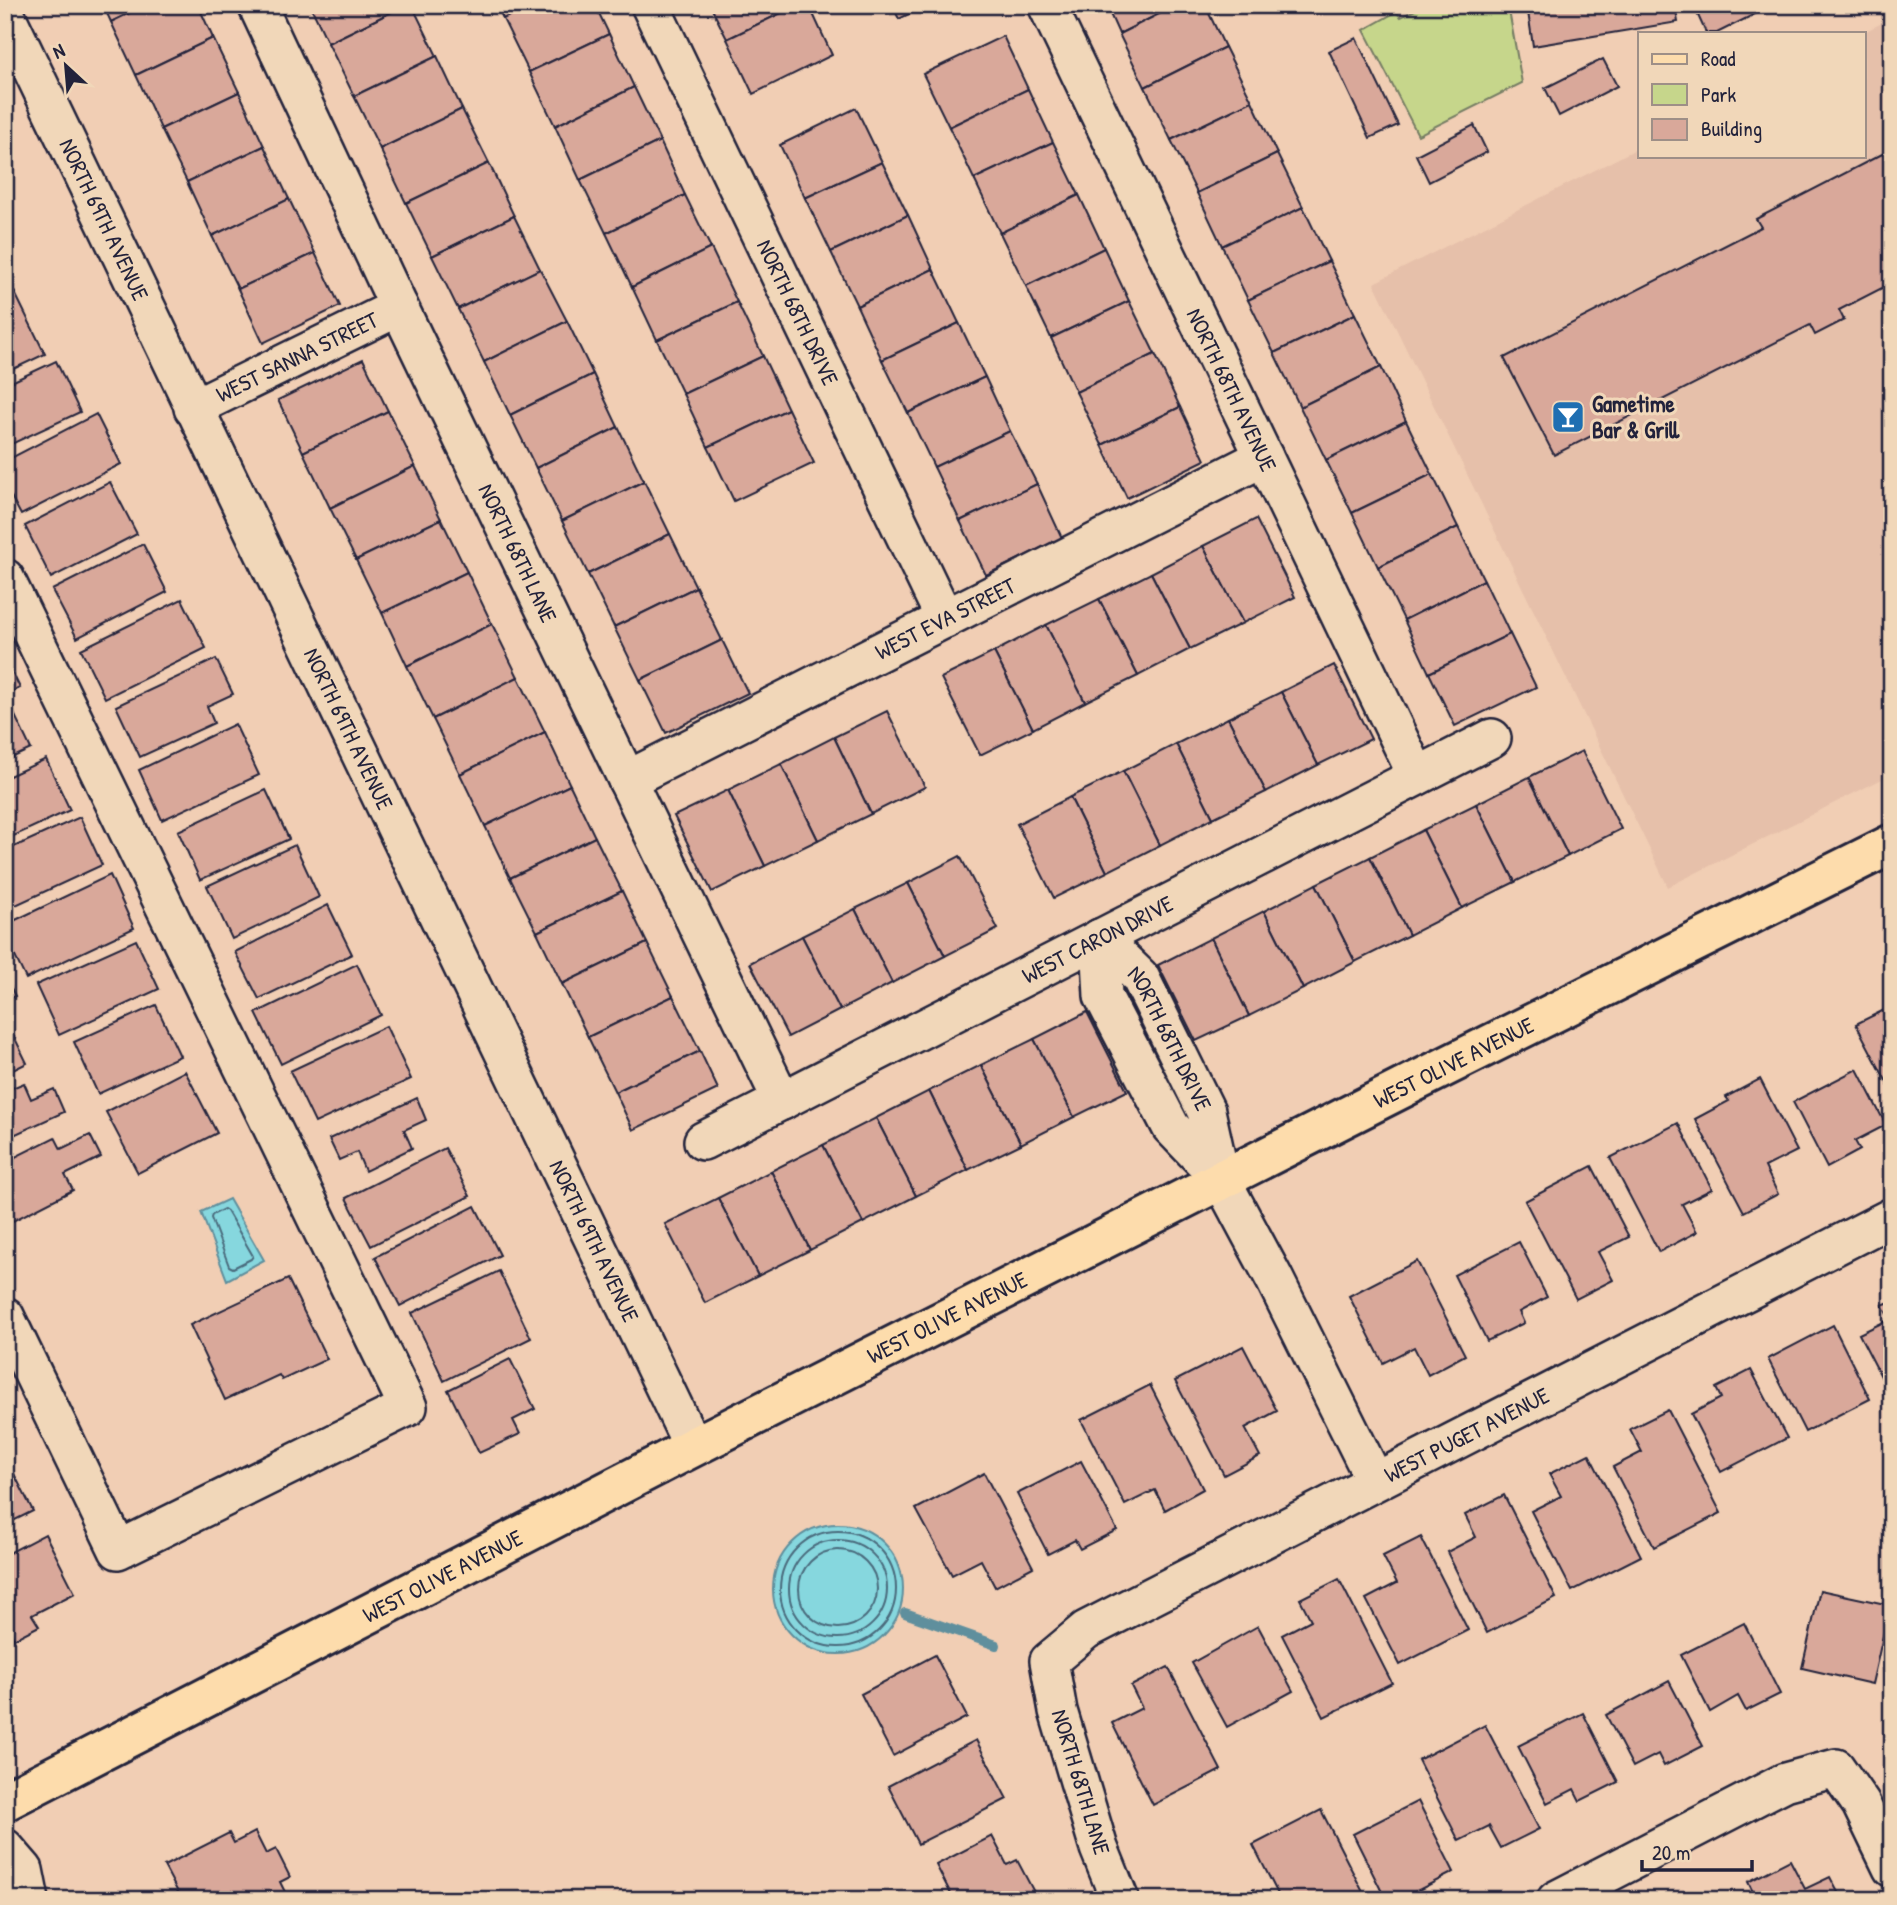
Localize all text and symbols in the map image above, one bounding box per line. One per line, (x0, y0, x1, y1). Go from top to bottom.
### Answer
north arrow (32, 32, 102, 102)
legend (1638, 32, 1866, 158)
text: N (48, 37, 69, 65)
text: Road (1701, 44, 1735, 73)
text: Park (1701, 80, 1736, 109)
text: Building (1701, 114, 1762, 143)
street label: NORTH 69TH AVENUE (52, 133, 157, 305)
street label: NORTH 68TH DRIVE (750, 234, 846, 390)
street label: NORTH 68TH AVENUE (1180, 303, 1285, 477)
street label: WEST SANNA STREET (211, 304, 383, 409)
place label: Gametime Bar & Grill (1592, 388, 1680, 445)
bar icon: Gametime Bar & Grill (1549, 398, 1587, 436)
street label: NORTH 68TH LANE (472, 478, 565, 627)
street label: WEST EVA STREET (870, 569, 1021, 667)
street label: NORTH 69TH AVENUE (297, 643, 401, 815)
street label: WEST CARON DRIVE (1017, 888, 1178, 990)
street label: NORTH 68TH DRIVE (1122, 958, 1219, 1116)
street label: WEST OLIVE AVENUE (1368, 1009, 1539, 1115)
street label: NORTH 69TH AVENUE (543, 1155, 647, 1327)
street label: WEST OLIVE AVENUE (862, 1263, 1032, 1371)
street label: WEST PUGET AVENUE (1379, 1379, 1554, 1490)
street label: WEST OLIVE AVENUE (357, 1522, 528, 1630)
street label: NORTH 68TH LANE (1045, 1705, 1118, 1858)
scale bar (1642, 1828, 1752, 1872)
text: 20 m (1652, 1838, 1690, 1867)

